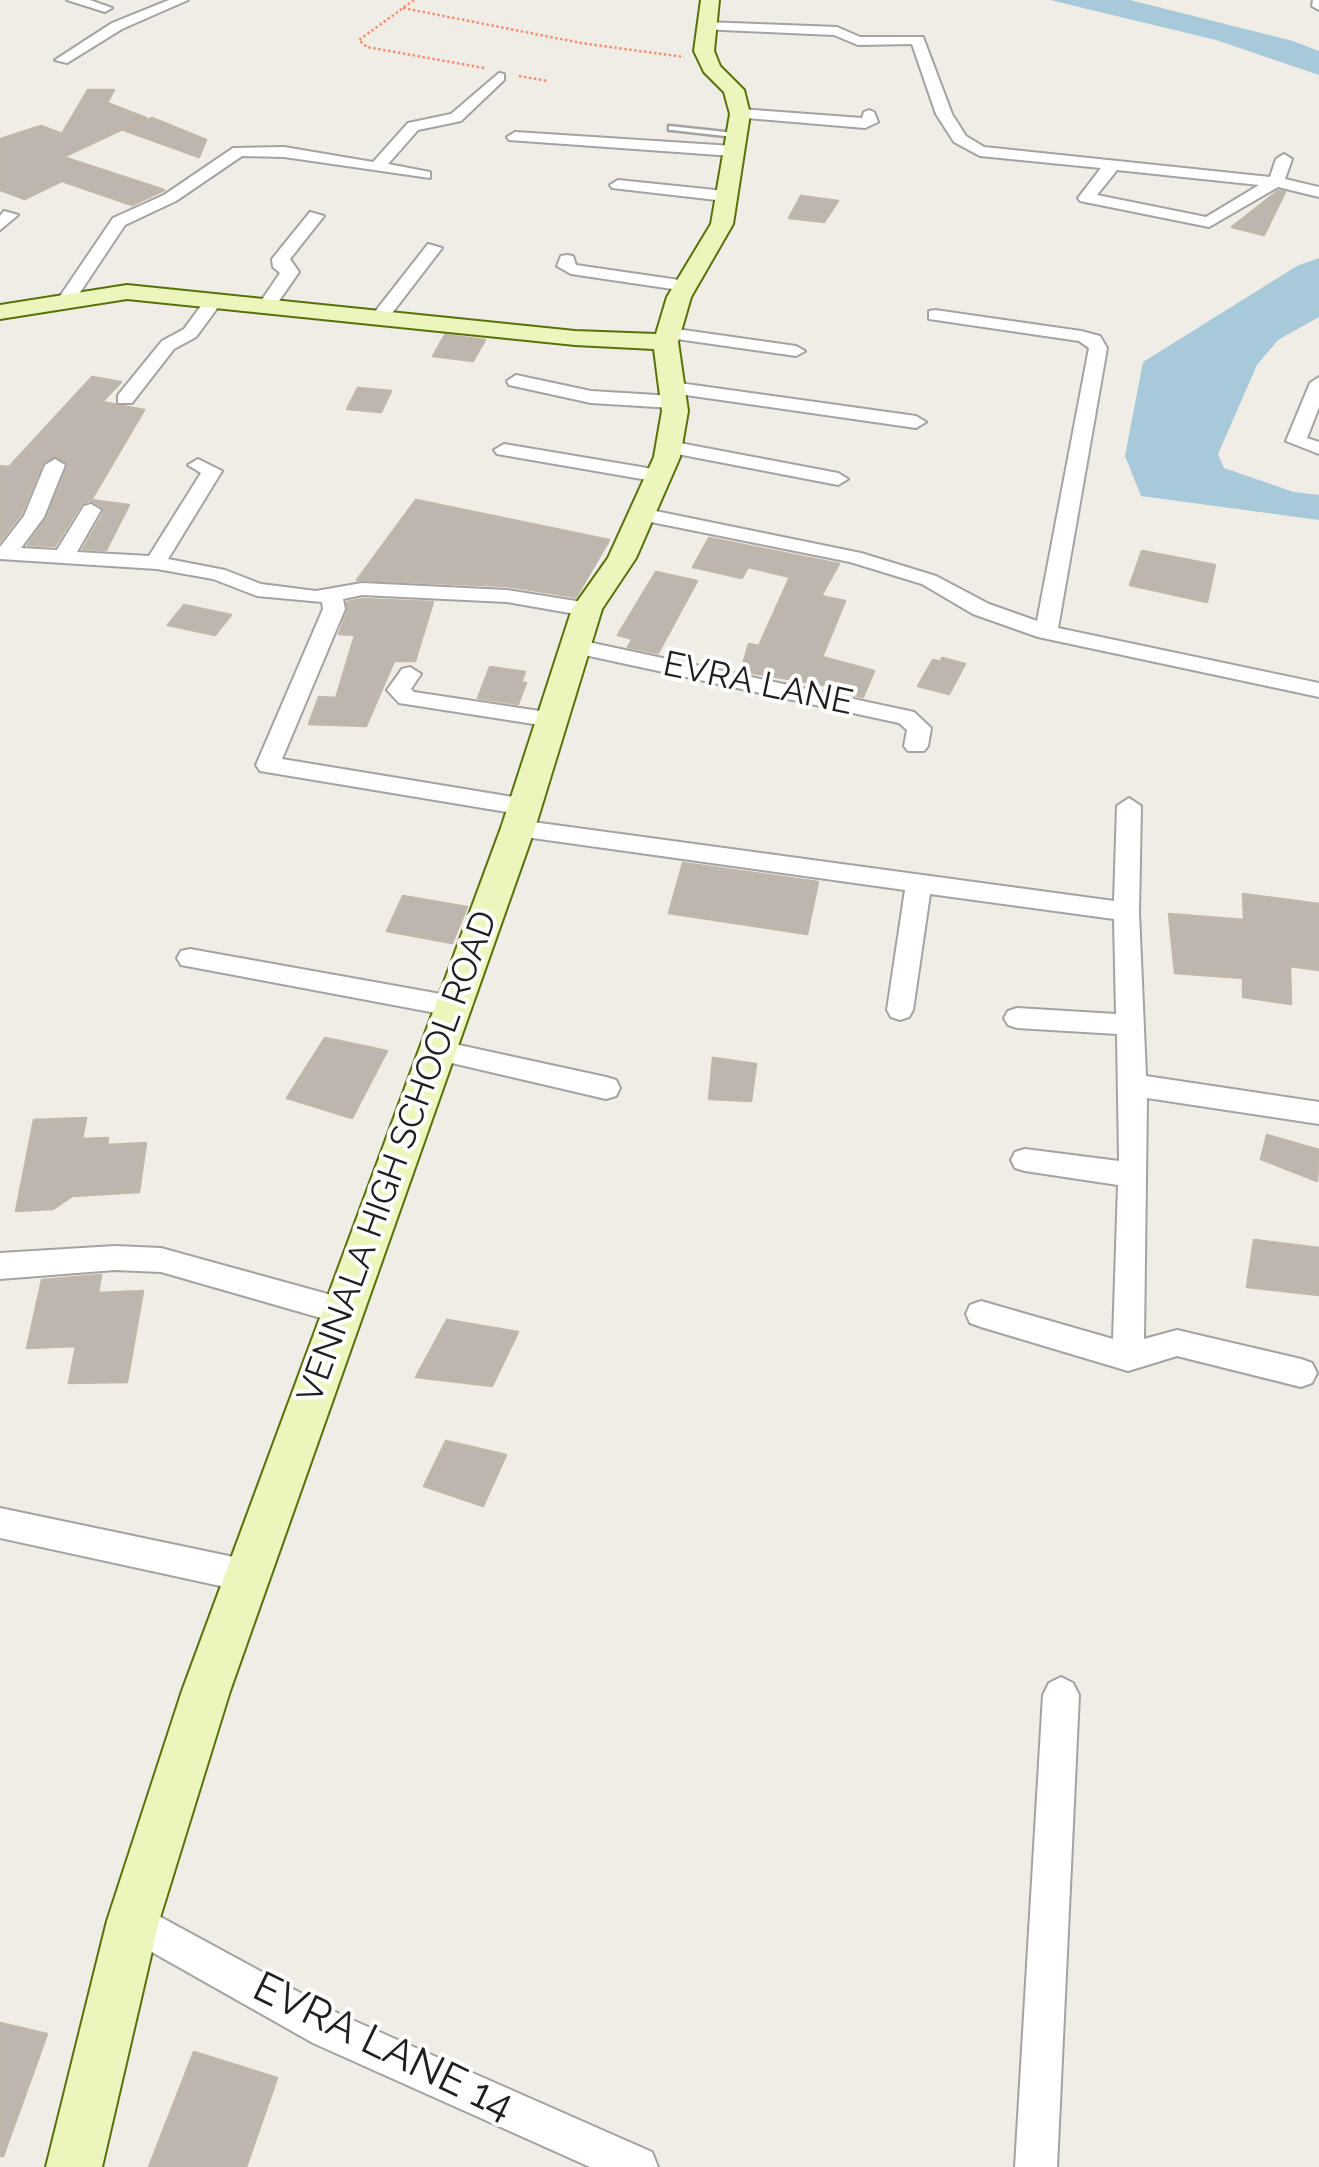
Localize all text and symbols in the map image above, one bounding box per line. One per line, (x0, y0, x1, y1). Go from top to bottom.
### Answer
street label: EVRA LANE (659, 643, 857, 725)
street label: VENNALA HIGH SCHOOL ROAD (289, 905, 507, 1409)
street label: EVRA LANE 14 (245, 1962, 521, 2132)

